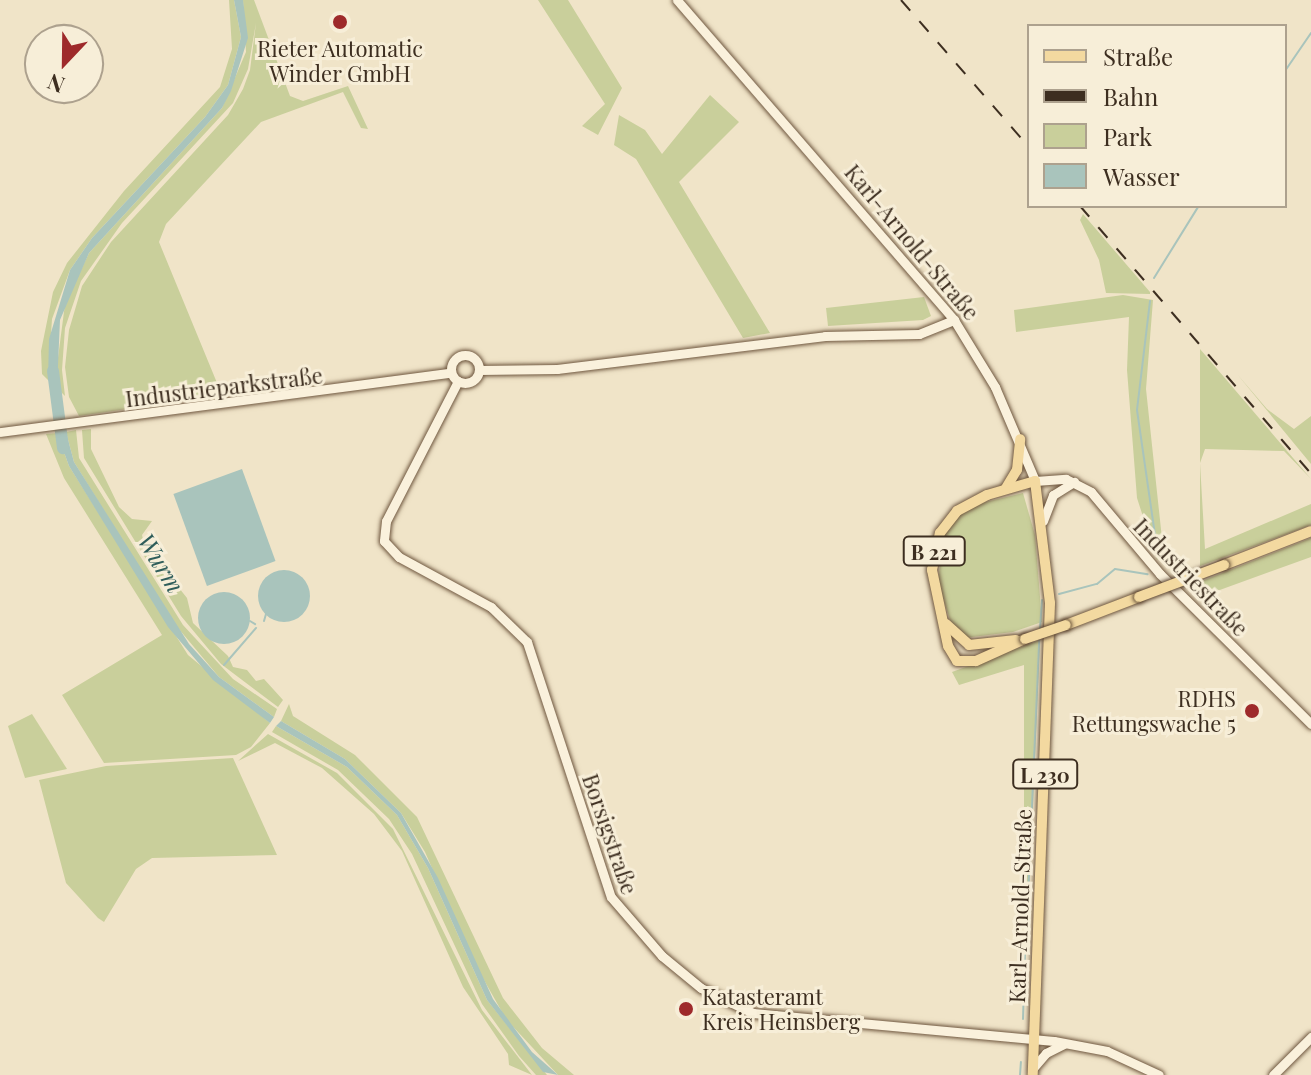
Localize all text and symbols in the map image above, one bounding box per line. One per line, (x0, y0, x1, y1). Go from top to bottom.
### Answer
marker: Rieter Automatic Winder GmbH (331, 13, 349, 31)
north arrow (24, 24, 104, 104)
legend (1027, 24, 1287, 208)
place label: Rieter Automatic Winder GmbH (256, 35, 424, 86)
text: Straße (1103, 40, 1173, 72)
text: N (43, 68, 69, 101)
text: Bahn (1103, 80, 1158, 112)
text: Park (1103, 120, 1152, 152)
street label: Karl-Arnold-Straße (839, 159, 985, 325)
text: Wasser (1103, 160, 1180, 192)
street label: Industrieparkstraße (124, 362, 324, 412)
street label: Industriestraße (1128, 513, 1254, 641)
water label: Wurm (132, 528, 190, 598)
road number: B 221 (902, 535, 966, 567)
place label: RDHS Rettungswache 5 (1072, 685, 1236, 736)
marker: RDHS Rettungswache 5 (1243, 702, 1261, 720)
road number: L 230 (1011, 758, 1079, 790)
street label: Borsigstraße (577, 770, 643, 898)
street label: Karl-Arnold-Straße (1003, 808, 1037, 1004)
place label: Katasteramt Kreis Heinsberg (702, 983, 860, 1034)
marker: Katasteramt Kreis Heinsberg (677, 1000, 695, 1018)

